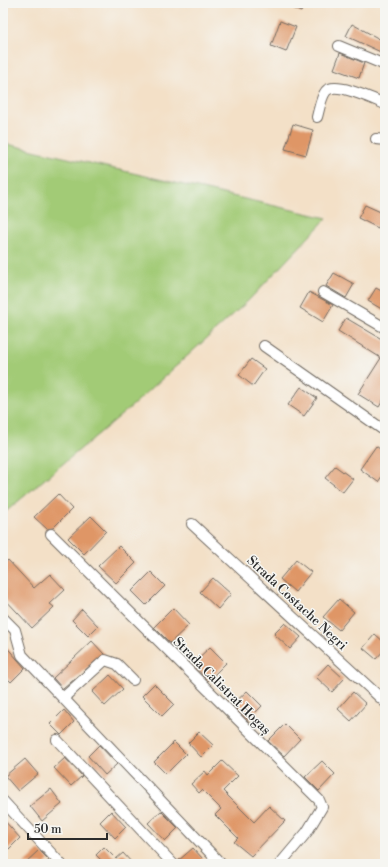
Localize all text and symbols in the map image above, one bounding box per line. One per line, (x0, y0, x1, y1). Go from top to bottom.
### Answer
street label: Strada Costache Negri (244, 552, 350, 654)
street label: Strada Calistrat Hogaș (170, 634, 274, 738)
scale bar (28, 815, 107, 841)
text: 50 m (34, 822, 62, 837)

